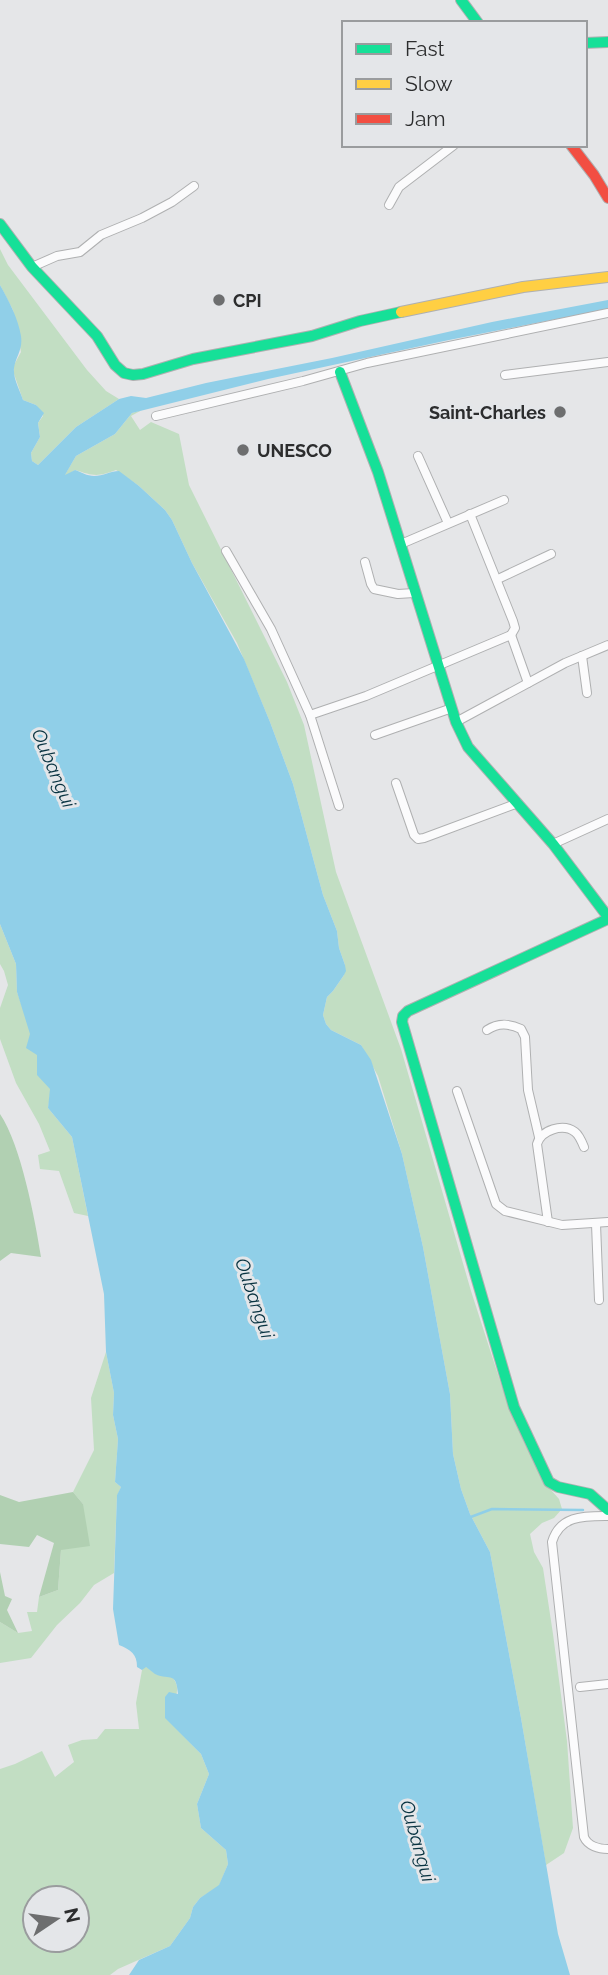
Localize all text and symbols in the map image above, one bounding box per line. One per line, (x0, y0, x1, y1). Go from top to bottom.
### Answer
legend (342, 21, 587, 147)
text: Fast (405, 36, 445, 61)
text: Slow (405, 71, 453, 96)
text: Jam (405, 106, 446, 131)
place label: CPI (233, 290, 262, 311)
marker: CPI (211, 292, 227, 308)
place label: Saint-Charles (429, 402, 546, 423)
marker: Saint-Charles (552, 404, 568, 420)
place label: UNESCO (257, 440, 332, 461)
marker: UNESCO (235, 442, 251, 458)
water label: Oubangui (27, 725, 81, 812)
water label: Oubangui (231, 1255, 279, 1342)
water label: Oubangui (396, 1798, 440, 1885)
north arrow (21, 1884, 91, 1954)
text: N (60, 1906, 85, 1925)

